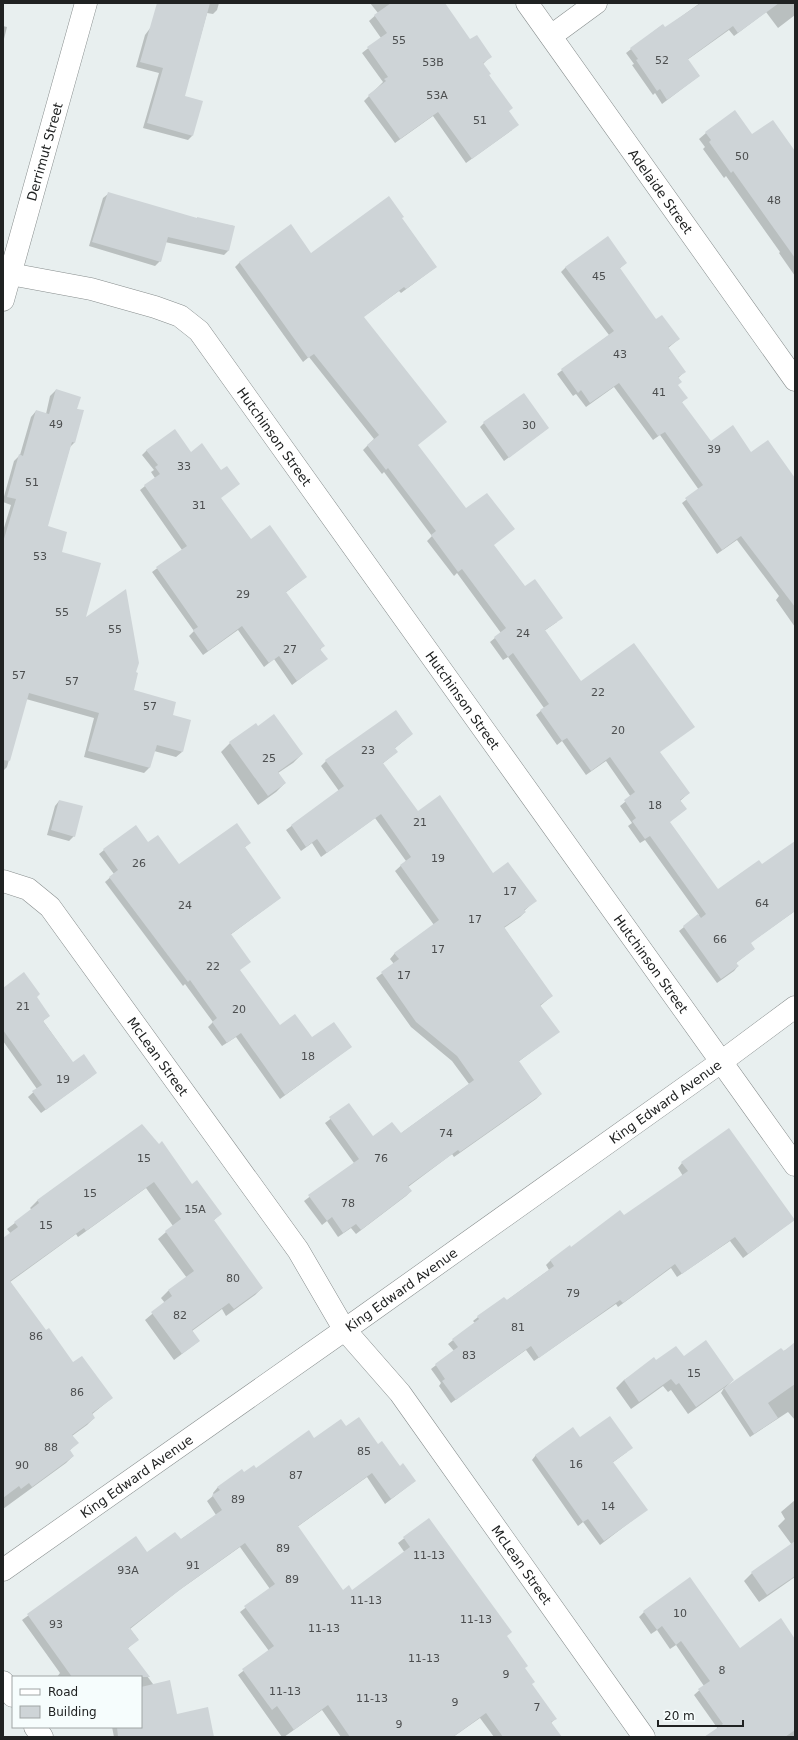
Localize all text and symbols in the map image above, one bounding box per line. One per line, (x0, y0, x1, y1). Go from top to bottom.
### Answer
house number: 55 (392, 34, 406, 47)
house number: 52 (655, 54, 669, 67)
house number: 53B (422, 56, 444, 69)
house number: 53A (426, 89, 448, 102)
street label: Derrimut Street (24, 101, 66, 203)
house number: 51 (473, 114, 487, 127)
street label: Adelaide Street (625, 146, 696, 237)
house number: 50 (735, 150, 749, 163)
house number: 48 (767, 194, 781, 207)
house number: 45 (592, 270, 606, 283)
house number: 43 (613, 348, 627, 361)
street label: Hutchinson Street (234, 385, 314, 489)
house number: 41 (652, 386, 666, 399)
house number: 49 (49, 418, 63, 431)
house number: 30 (522, 419, 536, 432)
house number: 39 (707, 443, 721, 456)
house number: 33 (177, 460, 191, 473)
house number: 51 (25, 476, 39, 489)
house number: 31 (192, 499, 206, 512)
house number: 53 (33, 550, 47, 563)
house number: 29 (236, 588, 250, 601)
house number: 55 (55, 606, 69, 619)
house number: 55 (108, 623, 122, 636)
house number: 24 (516, 627, 530, 640)
house number: 27 (283, 643, 297, 656)
street label: Hutchinson Street (422, 648, 503, 752)
house number: 57 (12, 669, 26, 682)
house number: 57 (65, 675, 79, 688)
house number: 22 (591, 686, 605, 699)
house number: 57 (143, 700, 157, 713)
house number: 20 (611, 724, 625, 737)
house number: 23 (361, 744, 375, 757)
house number: 25 (262, 752, 276, 765)
house number: 18 (648, 799, 662, 812)
house number: 21 (413, 816, 427, 829)
house number: 19 (431, 852, 445, 865)
house number: 26 (132, 857, 146, 870)
house number: 17 (503, 885, 517, 898)
house number: 64 (755, 897, 769, 910)
house number: 24 (178, 899, 192, 912)
street label: Hutchinson Street (611, 912, 691, 1016)
house number: 17 (468, 913, 482, 926)
house number: 66 (713, 933, 727, 946)
house number: 17 (431, 943, 445, 956)
house number: 22 (206, 960, 220, 973)
house number: 17 (397, 969, 411, 982)
house number: 21 (16, 1000, 30, 1013)
house number: 20 (232, 1003, 246, 1016)
street label: McLean Street (124, 1014, 191, 1099)
house number: 18 (301, 1050, 315, 1063)
street label: King Edward Avenue (607, 1057, 724, 1147)
house number: 19 (56, 1073, 70, 1086)
house number: 74 (439, 1127, 453, 1140)
house number: 15 (137, 1152, 151, 1165)
house number: 76 (374, 1152, 388, 1165)
house number: 15 (83, 1187, 97, 1200)
house number: 78 (341, 1197, 355, 1210)
house number: 15A (184, 1203, 206, 1216)
house number: 15 (39, 1219, 53, 1232)
street label: King Edward Avenue (343, 1245, 460, 1335)
house number: 80 (226, 1272, 240, 1285)
house number: 79 (566, 1287, 580, 1300)
house number: 82 (173, 1309, 187, 1322)
house number: 81 (511, 1321, 525, 1334)
house number: 86 (29, 1330, 43, 1343)
house number: 83 (462, 1349, 476, 1362)
house number: 15 (687, 1367, 701, 1380)
house number: 86 (70, 1386, 84, 1399)
street label: King Edward Avenue (78, 1432, 196, 1521)
house number: 88 (44, 1441, 58, 1454)
house number: 85 (357, 1445, 371, 1458)
house number: 16 (569, 1458, 583, 1471)
house number: 90 (15, 1459, 29, 1472)
house number: 87 (289, 1469, 303, 1482)
house number: 89 (231, 1493, 245, 1506)
house number: 14 (601, 1500, 615, 1513)
street label: McLean Street (488, 1523, 555, 1607)
house number: 89 (276, 1542, 290, 1555)
house number: 11-13 (413, 1549, 445, 1562)
house number: 91 (186, 1559, 200, 1572)
house number: 93A (117, 1564, 139, 1577)
house number: 89 (285, 1573, 299, 1586)
house number: 11-13 (350, 1594, 382, 1607)
house number: 10 (673, 1607, 687, 1620)
house number: 11-13 (460, 1613, 492, 1626)
house number: 93 (49, 1618, 63, 1631)
house number: 11-13 (308, 1622, 340, 1635)
house number: 11-13 (408, 1652, 440, 1665)
house number: 8 (719, 1664, 726, 1677)
house number: 9 (503, 1668, 510, 1681)
legend (12, 1676, 142, 1728)
text: Road (48, 1685, 78, 1699)
house number: 11-13 (269, 1685, 301, 1698)
house number: 11-13 (356, 1692, 388, 1705)
house number: 9 (452, 1696, 459, 1709)
house number: 7 (534, 1701, 541, 1714)
scale bar (658, 1702, 743, 1728)
text: Building (48, 1705, 97, 1719)
text: 20 m (664, 1709, 695, 1723)
house number: 9 (396, 1718, 403, 1731)

